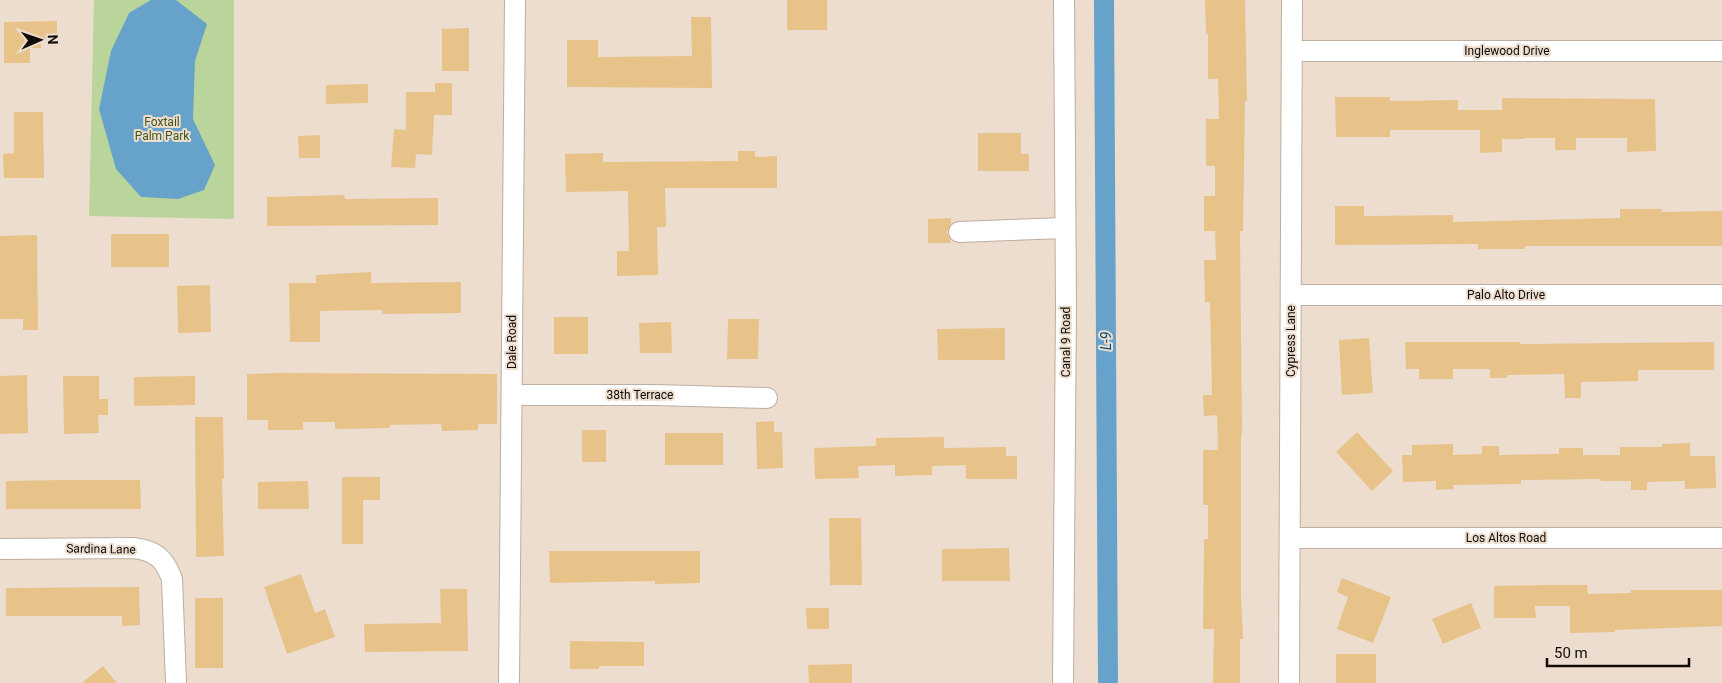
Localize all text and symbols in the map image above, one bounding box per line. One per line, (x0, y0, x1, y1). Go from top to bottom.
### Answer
north arrow (15, 15, 65, 65)
text: N (45, 34, 61, 45)
street label: Inglewood Drive (1464, 44, 1550, 58)
park label: Foxtail Palm Park (135, 115, 190, 143)
street label: Palo Alto Drive (1467, 288, 1545, 302)
street label: Cypress Lane (1284, 305, 1298, 377)
street label: Canal 9 Road (1059, 307, 1073, 377)
street label: Dale Road (505, 315, 519, 369)
water label: L-9 (1098, 331, 1114, 350)
street label: 38th Terrace (607, 388, 673, 402)
street label: Los Altos Road (1466, 531, 1546, 545)
street label: Sardina Lane (66, 541, 136, 557)
scale bar (1547, 636, 1690, 668)
text: 50 m (1554, 644, 1588, 662)

